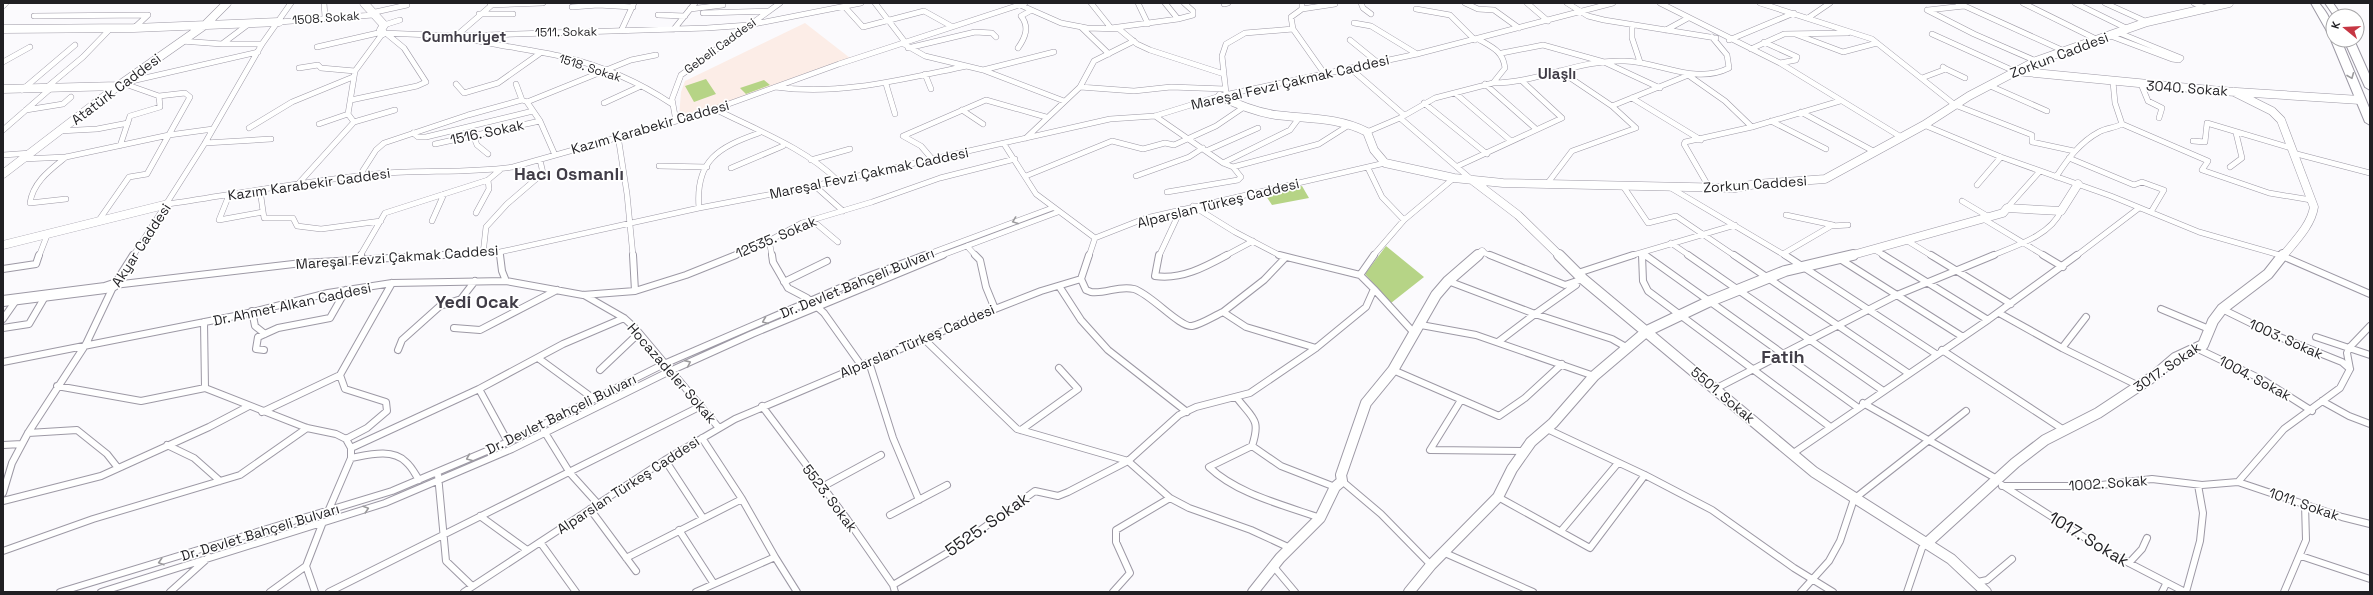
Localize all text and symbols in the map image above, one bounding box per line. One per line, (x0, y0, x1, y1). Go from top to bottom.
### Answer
street label: 1508. Sokak (292, 8, 361, 28)
north arrow (2325, 8, 2365, 48)
street label: Gebeli Caddesi (681, 14, 759, 77)
text: K (2328, 19, 2343, 30)
street label: 1511. Sokak (535, 23, 598, 41)
district label: Cumhuriyet (422, 27, 506, 46)
street label: Zorkun Caddesi (2007, 28, 2111, 82)
street label: Atatürk Caddesi (67, 49, 165, 129)
street label: 1518. Sokak (557, 50, 624, 86)
street label: Mareşal Fevzi Çakmak Caddesi (1189, 50, 1391, 114)
district label: Ulaşlı (1538, 64, 1576, 83)
one-way arrow (2346, 73, 2354, 80)
street label: 3040. Sokak (2146, 76, 2229, 100)
street label: Kazım Karabekir Caddesi (569, 96, 731, 158)
street label: 1516. Sokak (448, 115, 526, 149)
street label: Mareşal Fevzi Çakmak Caddesi (768, 143, 970, 203)
district label: Hacı Osmanlı (514, 162, 624, 185)
street label: Kazım Karabekir Caddesi (227, 164, 391, 204)
street label: Zorkun Caddesi (1702, 171, 1808, 197)
street label: Alparslan Türkeş Caddesi (1135, 174, 1301, 232)
street label: Akyar Caddesi (107, 200, 175, 290)
street label: 12535. Sokak (733, 212, 820, 262)
one-way arrow (1012, 216, 1019, 224)
street label: Mareşal Fevzi Çakmak Caddesi (295, 241, 499, 273)
street label: Dr. Devlet Bahçeli Bulvarı (777, 244, 937, 322)
street label: Dr. Ahmet Alkan Caddesi (211, 278, 373, 330)
district label: Yedi Ocak (435, 290, 519, 313)
street label: Alparslan Türkeş Caddesi (837, 300, 997, 382)
street label: 1003. Sokak (2246, 315, 2326, 363)
one-way arrow (761, 316, 768, 324)
street label: Hocazadeler Sokak (623, 319, 721, 427)
street label: 3017. Sokak (2130, 338, 2204, 396)
district label: Fatih (1761, 345, 1805, 368)
street label: 1004. Sokak (2216, 351, 2295, 405)
one-way arrow (683, 360, 691, 368)
street label: 5501. Sokak (1687, 363, 1759, 427)
street label: Dr. Devlet Bahçeli Bulvarı (483, 370, 639, 458)
street label: Alparslan Türkeş Caddesi (553, 432, 703, 538)
one-way arrow (466, 454, 473, 462)
street label: 5523. Sokak (799, 460, 862, 536)
street label: 1002. Sokak (2068, 471, 2149, 495)
street label: 1011. Sokak (2266, 484, 2342, 525)
street label: 5525. Sokak (941, 487, 1033, 561)
street label: Dr. Devlet Bahçeli Bulvarı (178, 499, 342, 565)
one-way arrow (362, 505, 369, 514)
street label: 1017. Sokak (2045, 506, 2133, 572)
one-way arrow (157, 557, 164, 566)

